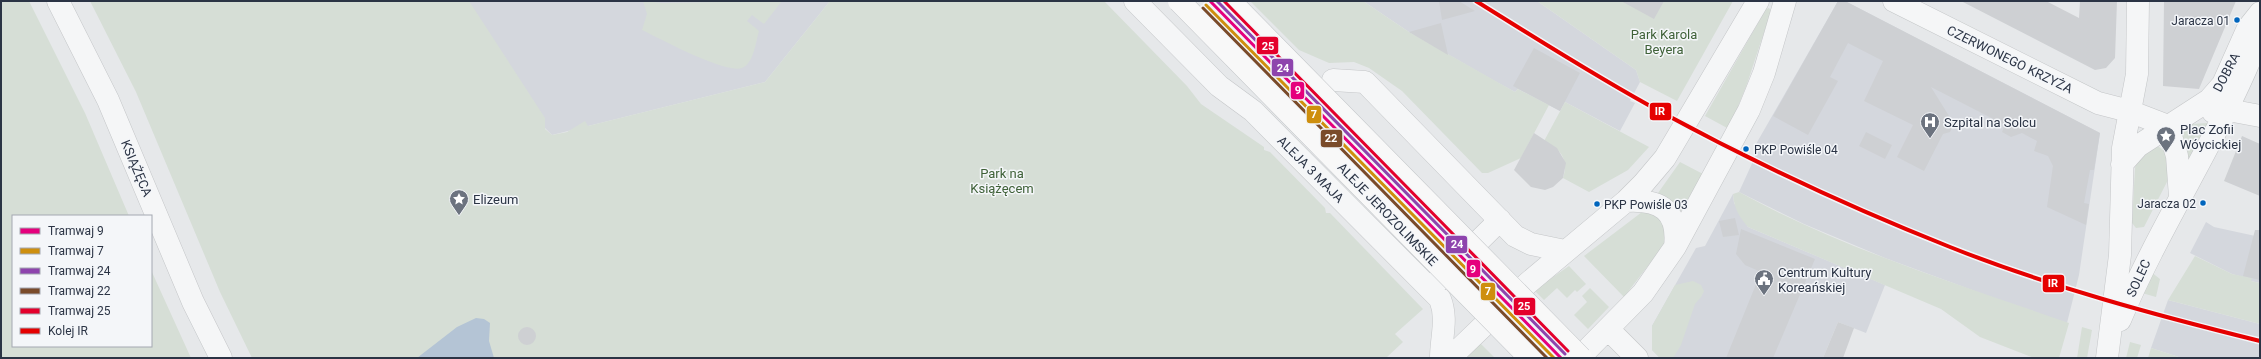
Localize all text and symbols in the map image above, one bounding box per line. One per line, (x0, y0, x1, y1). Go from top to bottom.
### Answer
place label: Jaracza 01 (2171, 14, 2230, 28)
marker: Jaracza 01 (2232, 15, 2242, 25)
street label: CZERWONEGO KRZYŻA (1945, 22, 2076, 97)
park label: Park Karola Beyera (1631, 27, 1697, 57)
line badge: 25 (1256, 36, 1279, 55)
text: 25 (1262, 40, 1274, 53)
street label: DOBRA (2210, 50, 2243, 94)
line badge: 24 (1271, 58, 1294, 77)
text: 24 (1277, 62, 1290, 75)
line badge: 9 (1290, 81, 1305, 100)
text: 9 (1295, 84, 1301, 97)
line badge: IR (1649, 102, 1672, 121)
line badge: 7 (1306, 105, 1322, 124)
text: IR (1655, 105, 1665, 118)
text: 7 (1311, 108, 1317, 121)
hospital icon: Szpital na Solcu (1919, 111, 1941, 139)
place label: Szpital na Solcu (1944, 115, 2036, 130)
place label: Plac Zofii Wóycickiej (2180, 122, 2241, 152)
place icon: Plac Zofii Wóycickiej (2155, 125, 2177, 153)
line badge: 22 (1320, 129, 1343, 148)
text: 22 (1325, 132, 1337, 145)
street label: ALEJA 3 MAJA (1274, 133, 1347, 206)
street label: KSIĄŻĘCA (118, 138, 155, 199)
place label: PKP Powiśle 04 (1754, 143, 1838, 157)
marker: PKP Powiśle 04 (1741, 144, 1751, 154)
street label: ALEJE JEROZOLIMSKIE (1335, 160, 1441, 269)
park label: Park na Książęcem (970, 166, 1034, 196)
place icon: Elizeum (448, 188, 470, 216)
place label: Elizeum (473, 192, 519, 207)
place label: Jaracza 02 (2137, 197, 2196, 211)
place label: PKP Powiśle 03 (1604, 198, 1688, 212)
marker: Jaracza 02 (2198, 198, 2208, 208)
marker: PKP Powiśle 03 (1592, 199, 1602, 209)
legend (12, 215, 152, 347)
text: Tramwaj 9 (48, 224, 104, 238)
line badge: 24 (1445, 235, 1468, 254)
text: 24 (1451, 238, 1464, 251)
text: Tramwaj 7 (48, 244, 104, 258)
street label: SOLEC (2123, 257, 2154, 299)
line badge: 9 (1466, 259, 1481, 278)
text: 9 (1470, 263, 1476, 276)
text: Tramwaj 24 (48, 264, 111, 278)
place label: Centrum Kultury Koreańskiej (1778, 265, 1871, 295)
public building icon: Centrum Kultury Koreańskiej (1753, 268, 1775, 296)
line badge: IR (2042, 274, 2065, 293)
text: IR (2048, 277, 2058, 290)
line badge: 7 (1480, 282, 1496, 301)
text: Tramwaj 22 (48, 284, 111, 298)
text: 7 (1485, 285, 1491, 298)
line badge: 25 (1513, 297, 1536, 316)
text: 25 (1518, 300, 1530, 313)
text: Tramwaj 25 (48, 304, 111, 318)
text: Kolej IR (48, 324, 89, 338)

